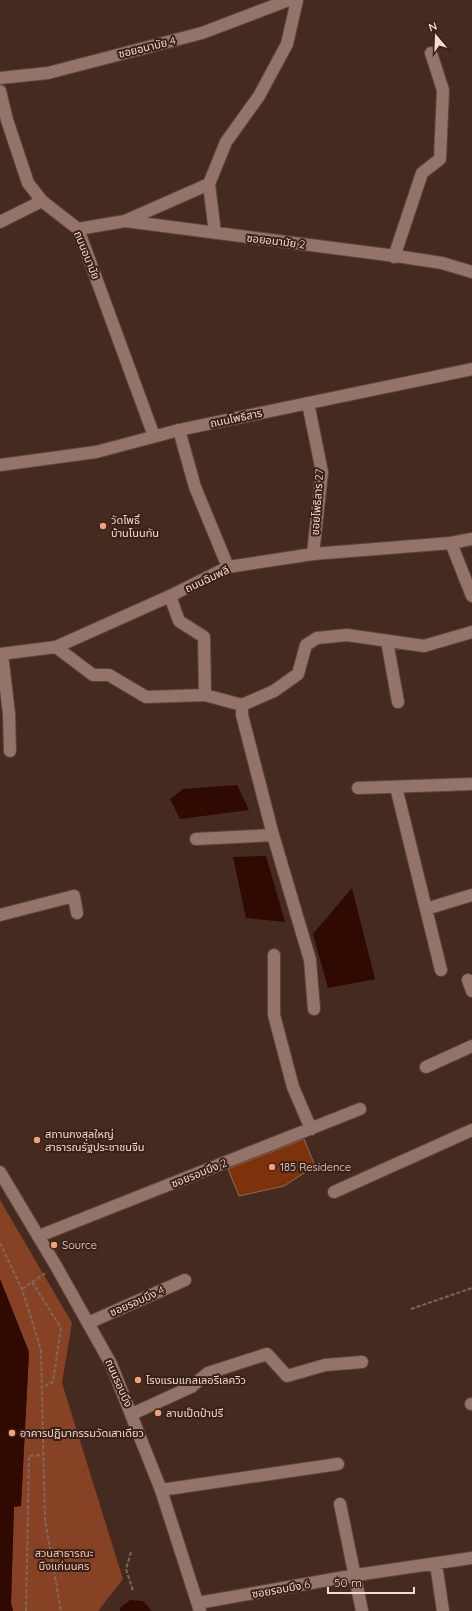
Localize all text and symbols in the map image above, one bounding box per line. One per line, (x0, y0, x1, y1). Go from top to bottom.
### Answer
north arrow (416, 16, 456, 56)
text: N (427, 19, 439, 34)
street label: ซอยอนามัย 4 (117, 33, 177, 61)
street label: ถนนอนามัย (71, 229, 103, 281)
street label: ซอยอนามัย 2 (246, 230, 306, 252)
street label: ถนนโพธิสาร (209, 406, 263, 430)
street label: ซอยโพธิสาร 27 (308, 468, 326, 536)
place label: วัดโพธิ์ บ้านโนนทัน (111, 513, 159, 540)
marker: วัดโพธิ์ บ้านโนนทัน (98, 521, 108, 531)
street label: ถนนฉิมพลี (183, 563, 231, 595)
place label: สถานกงสุลใหญ่ สาธารณรัฐประชาชนจีน (45, 1127, 145, 1154)
marker: สถานกงสุลใหญ่ สาธารณรัฐประชาชนจีน (32, 1135, 42, 1145)
street label: ซอยรอบบึง 2 (169, 1155, 229, 1191)
place label: 185 Residence (280, 1160, 351, 1174)
marker: 185 Residence (267, 1162, 277, 1172)
place label: Source (62, 1238, 97, 1252)
marker: Source (49, 1240, 59, 1250)
street label: ซอยรอบบึง 4 (107, 1283, 167, 1319)
street label: ถนนรอบบึง (102, 1357, 136, 1409)
place label: โรงแรมแกลเลอรีเลควิว (146, 1373, 246, 1387)
marker: โรงแรมแกลเลอรีเลควิว (133, 1375, 143, 1385)
place label: ลาบเป็ดป๋าปรี (166, 1406, 224, 1420)
marker: ลาบเป็ดป๋าปรี (153, 1408, 163, 1418)
place label: อาคารปฏิมากรรมวัดเสาเดียว (20, 1426, 144, 1440)
marker: อาคารปฏิมากรรมวัดเสาเดียว (7, 1428, 17, 1438)
park label: สวนสาธารณะ บึงแก่นนคร (35, 1546, 94, 1573)
scale bar (328, 1569, 414, 1595)
text: 50 m (334, 1575, 362, 1590)
street label: ซอยรอบบึง 6 (251, 1577, 311, 1601)

